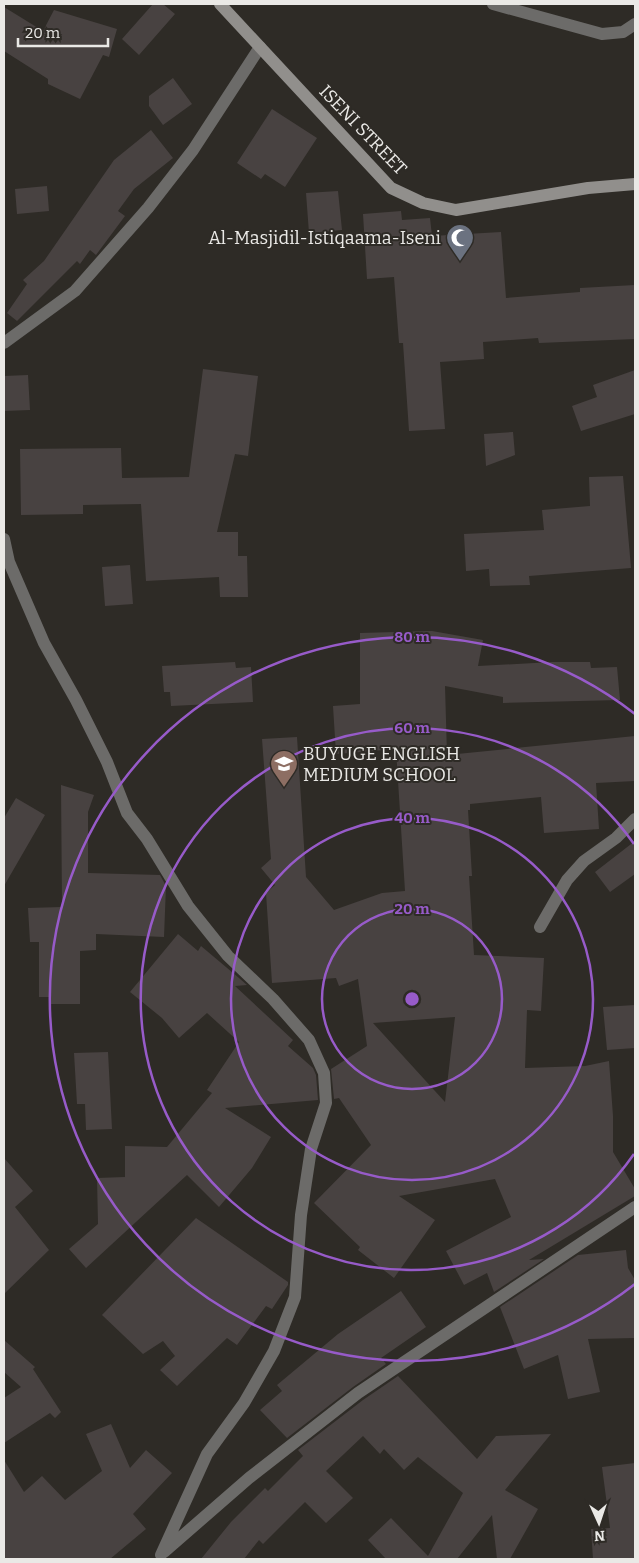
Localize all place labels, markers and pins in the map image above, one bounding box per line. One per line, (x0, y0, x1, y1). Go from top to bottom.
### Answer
mosque icon: Al-Masjidil-Istiqaama-Iseni (445, 223, 475, 262)
place label: Al-Masjidil-Istiqaama-Iseni (208, 227, 441, 249)
place label: BUYUGE ENGLISH MEDIUM SCHOOL (303, 743, 460, 786)
school or university icon: BUYUGE ENGLISH MEDIUM SCHOOL (269, 749, 299, 788)
centre of rings (403, 990, 421, 1008)

